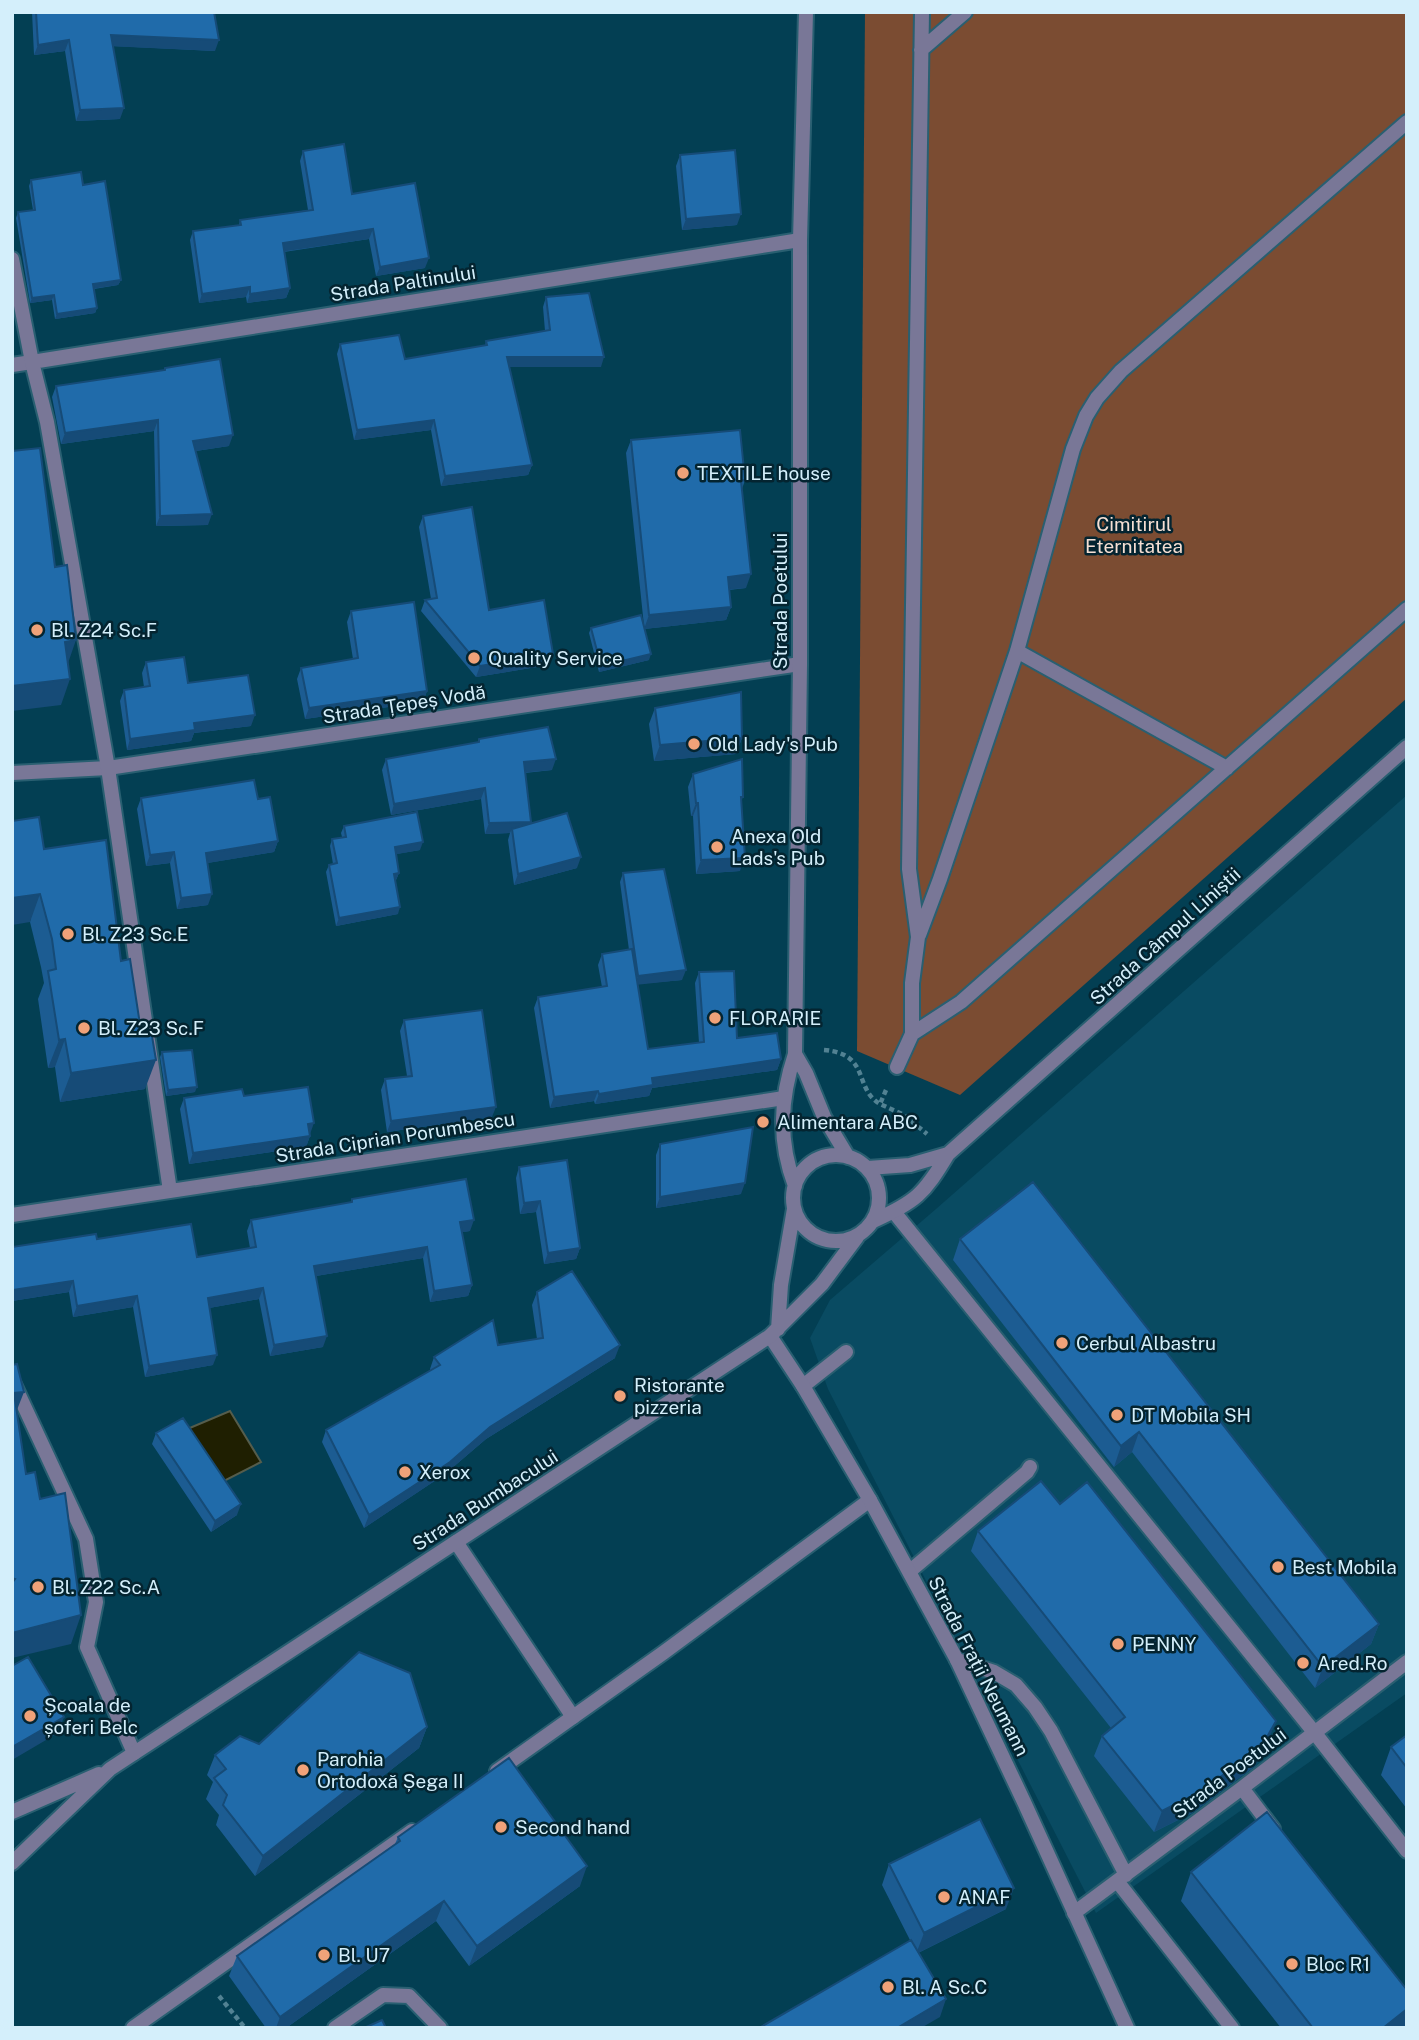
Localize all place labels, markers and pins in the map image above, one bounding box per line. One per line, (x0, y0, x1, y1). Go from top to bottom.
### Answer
place label: TEXTILE house (697, 462, 831, 484)
marker: TEXTILE house (675, 465, 691, 481)
place label: Bl. Z24 Sc.F (51, 619, 157, 641)
marker: Bl. Z24 Sc.F (29, 622, 45, 638)
place label: Quality Service (488, 647, 623, 669)
marker: Quality Service (466, 650, 482, 666)
place label: Old Lady's Pub (708, 733, 838, 755)
marker: Old Lady's Pub (686, 736, 702, 752)
place label: Anexa Old Lads's Pub (731, 825, 825, 869)
marker: Anexa Old Lads's Pub (709, 839, 725, 855)
place label: Bl. Z23 Sc.E (82, 923, 189, 945)
marker: Bl. Z23 Sc.E (60, 926, 76, 942)
place label: FLORARIE (729, 1007, 821, 1029)
marker: FLORARIE (707, 1010, 723, 1026)
place label: Bl. Z23 Sc.F (98, 1017, 204, 1039)
marker: Bl. Z23 Sc.F (76, 1020, 92, 1036)
place label: Alimentara ABC (777, 1111, 918, 1133)
marker: Alimentara ABC (755, 1114, 771, 1130)
place label: Cerbul Albastru (1076, 1332, 1216, 1354)
marker: Cerbul Albastru (1054, 1335, 1070, 1351)
place label: Ristorante pizzeria (634, 1374, 725, 1418)
marker: Ristorante pizzeria (612, 1388, 628, 1404)
place label: DT Mobila SH (1131, 1404, 1251, 1426)
marker: DT Mobila SH (1109, 1407, 1125, 1423)
place label: Xerox (419, 1461, 471, 1483)
marker: Xerox (397, 1464, 413, 1480)
place label: Best Mobila (1292, 1556, 1397, 1578)
marker: Best Mobila (1270, 1559, 1286, 1575)
place label: Bl. Z22 Sc.A (52, 1576, 160, 1598)
marker: Bl. Z22 Sc.A (30, 1579, 46, 1595)
place label: PENNY (1132, 1633, 1197, 1655)
marker: PENNY (1110, 1636, 1126, 1652)
place label: Ared.Ro (1317, 1652, 1387, 1674)
marker: Ared.Ro (1295, 1655, 1311, 1671)
place label: Școala de șoferi Belc (44, 1694, 138, 1738)
marker: Școala de șoferi Belc (22, 1708, 38, 1724)
place label: Parohia Ortodoxă Șega II (317, 1748, 464, 1792)
marker: Parohia Ortodoxă Șega II (295, 1762, 311, 1778)
place label: Second hand (515, 1816, 630, 1838)
marker: Second hand (493, 1819, 509, 1835)
place label: ANAF (958, 1886, 1011, 1908)
marker: ANAF (936, 1889, 952, 1905)
place label: Bl. U7 (338, 1944, 390, 1966)
marker: Bl. U7 (316, 1947, 332, 1963)
place label: Bloc R1 (1306, 1953, 1370, 1975)
marker: Bloc R1 (1284, 1956, 1300, 1972)
place label: Bl. A Sc.C (902, 1976, 987, 1998)
marker: Bl. A Sc.C (880, 1979, 896, 1995)

